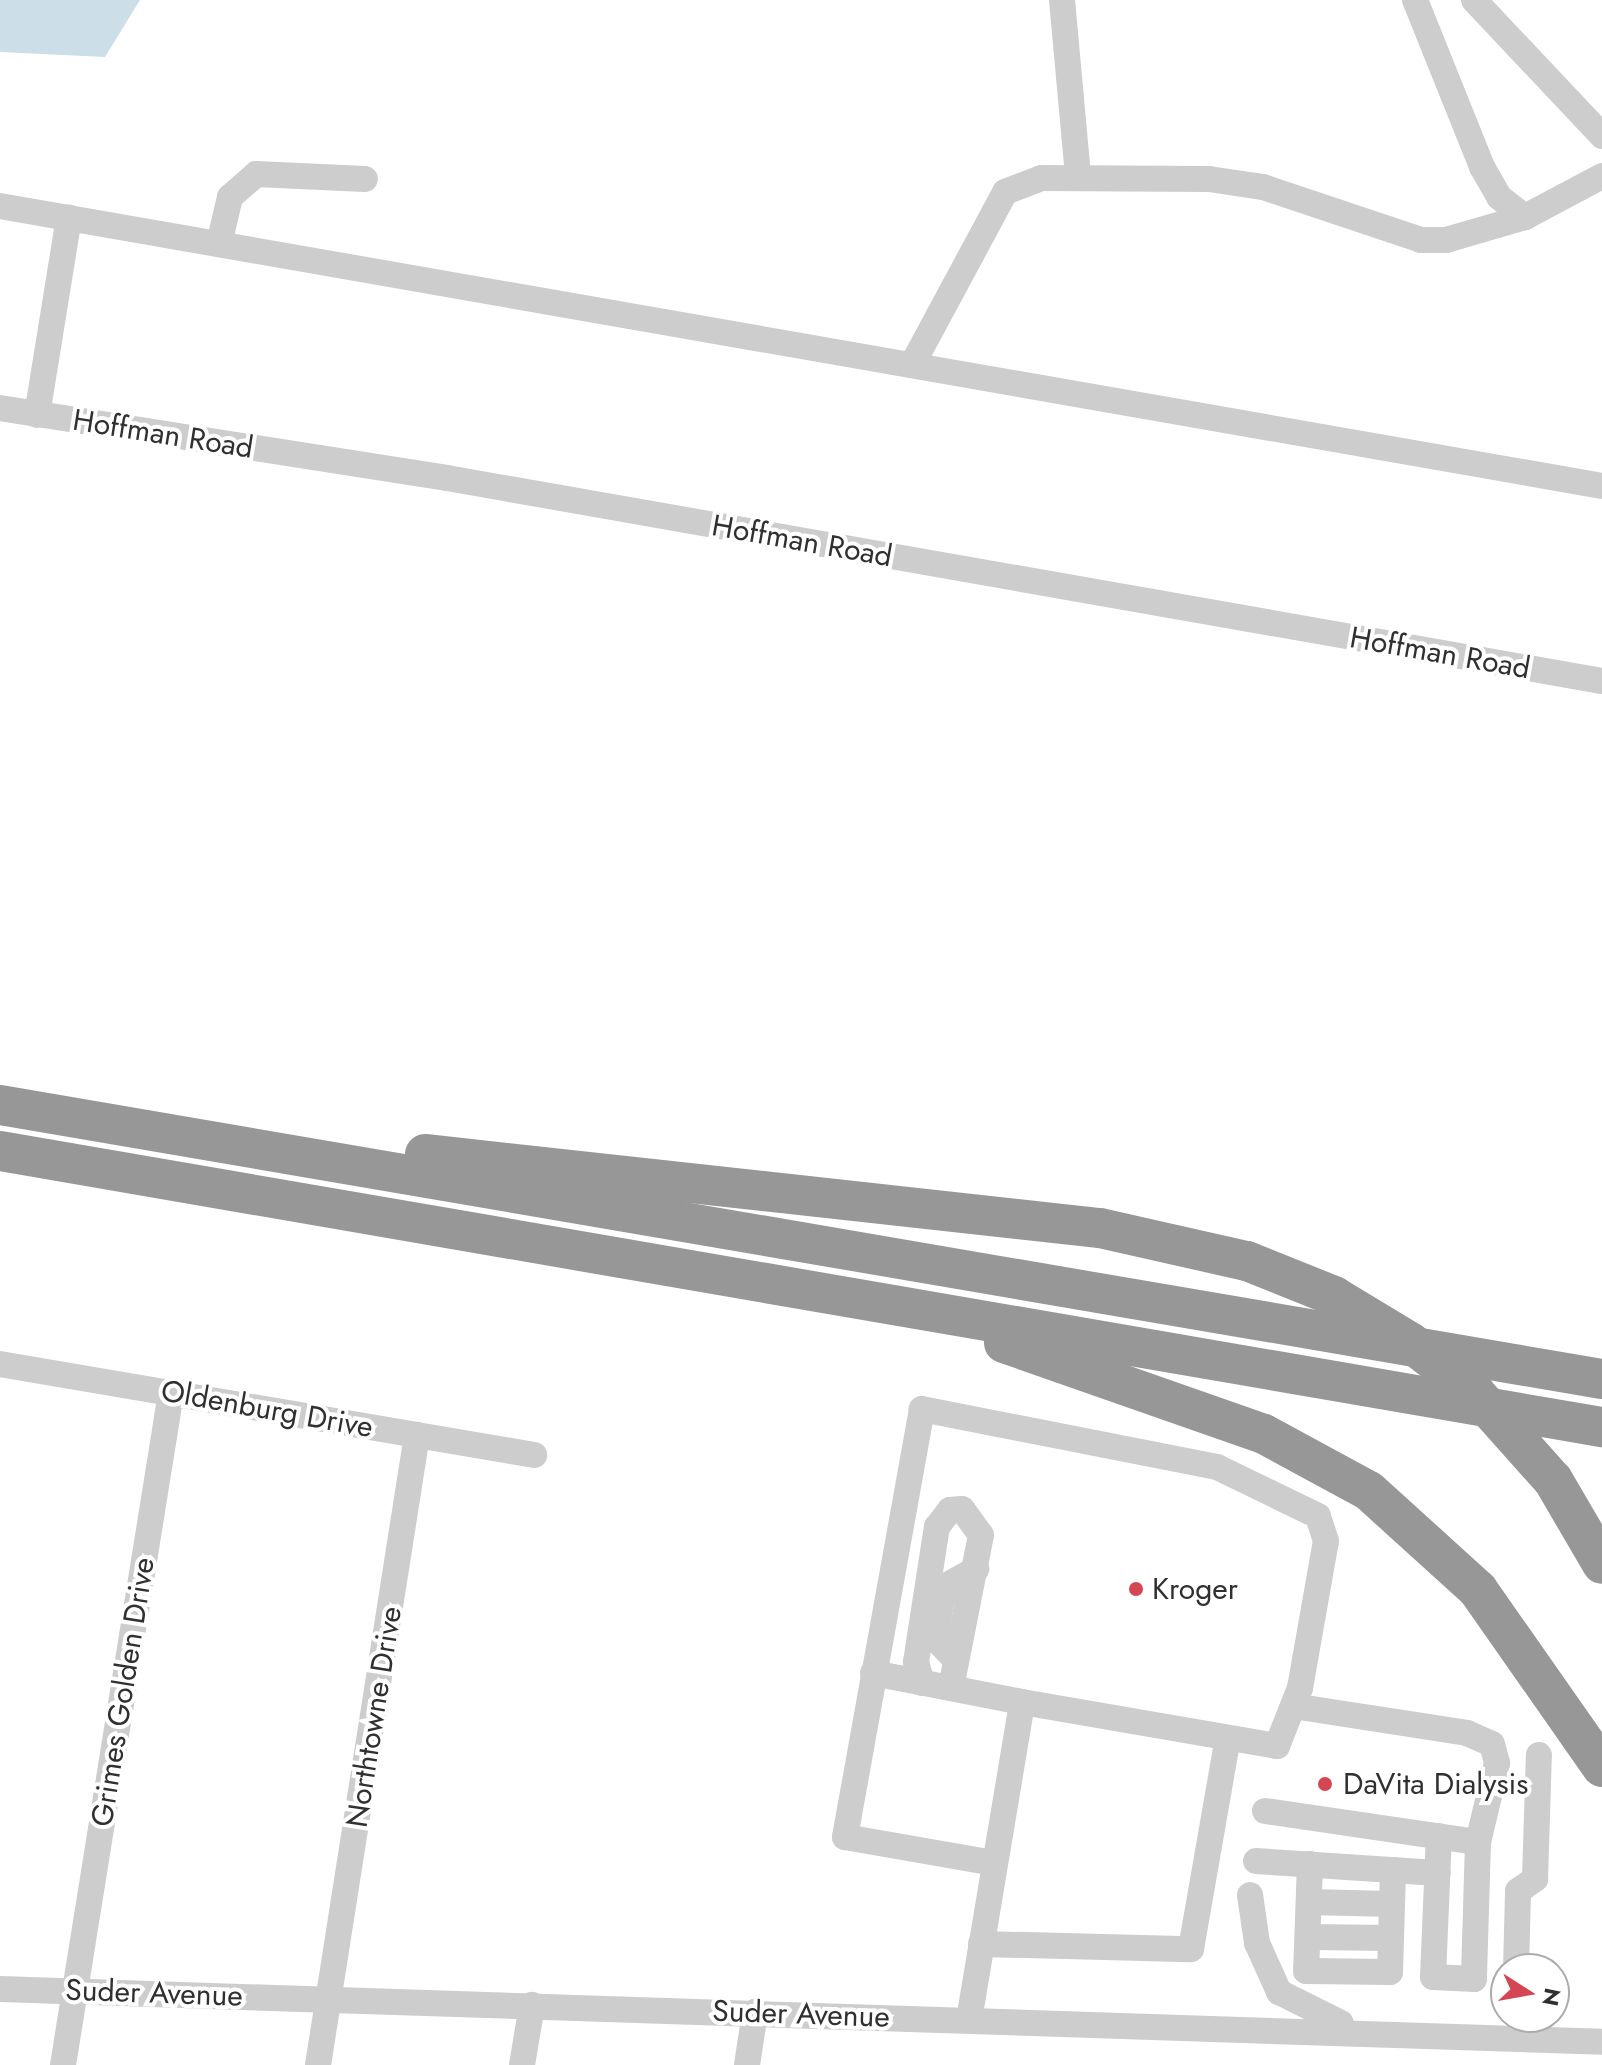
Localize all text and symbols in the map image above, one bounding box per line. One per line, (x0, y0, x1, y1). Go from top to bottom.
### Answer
street label: Hoffman Road (70, 402, 256, 466)
street label: Hoffman Road (709, 507, 895, 575)
street label: Hoffman Road (1347, 619, 1533, 687)
street label: Oldenburg Drive (158, 1373, 376, 1445)
street label: Grimes Golden Drive (84, 1555, 162, 1829)
place label: Kroger (1152, 1571, 1238, 1607)
marker: Kroger (1127, 1580, 1145, 1598)
street label: Northtowne Drive (339, 1604, 409, 1830)
place label: DaVita Dialysis (1343, 1766, 1528, 1802)
marker: DaVita Dialysis (1314, 1773, 1336, 1795)
north arrow (1490, 1953, 1570, 2033)
street label: Suder Avenue (65, 1972, 243, 2014)
text: N (1534, 1986, 1569, 2009)
street label: Suder Avenue (712, 1993, 890, 2035)

